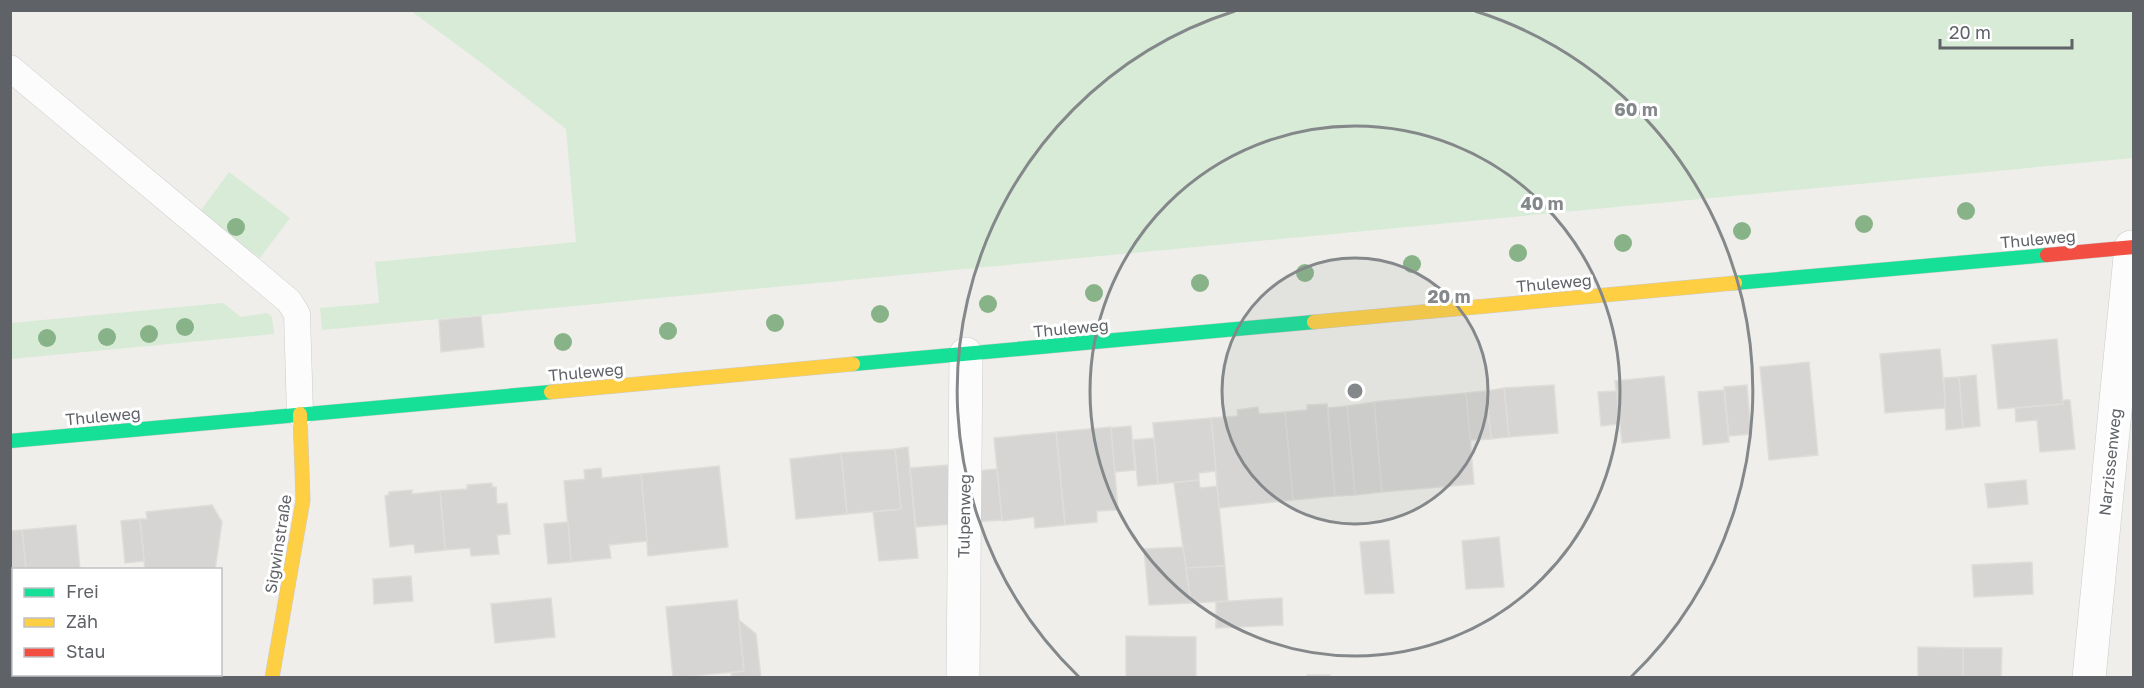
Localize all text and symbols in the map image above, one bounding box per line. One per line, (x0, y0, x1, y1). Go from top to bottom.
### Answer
scale bar (1940, 12, 2072, 50)
text: 20 m (1949, 21, 1991, 43)
text: 60 m (1614, 98, 1658, 120)
text: 40 m (1520, 192, 1564, 214)
street label: Thuleweg (2000, 226, 2076, 252)
street label: Thuleweg (1516, 270, 1592, 296)
text: 20 m (1428, 285, 1470, 307)
street label: Thuleweg (1033, 315, 1109, 341)
street label: Thuleweg (548, 359, 624, 385)
centre of rings (1345, 381, 1365, 401)
street label: Thuleweg (65, 403, 141, 429)
street label: Narzissenweg (2094, 407, 2126, 517)
street label: Tulpenweg (953, 474, 975, 558)
street label: Sigwinstraße (260, 493, 296, 595)
legend (12, 568, 222, 676)
text: Frei (66, 580, 99, 602)
text: Zäh (66, 610, 98, 632)
text: Stau (66, 640, 105, 662)

